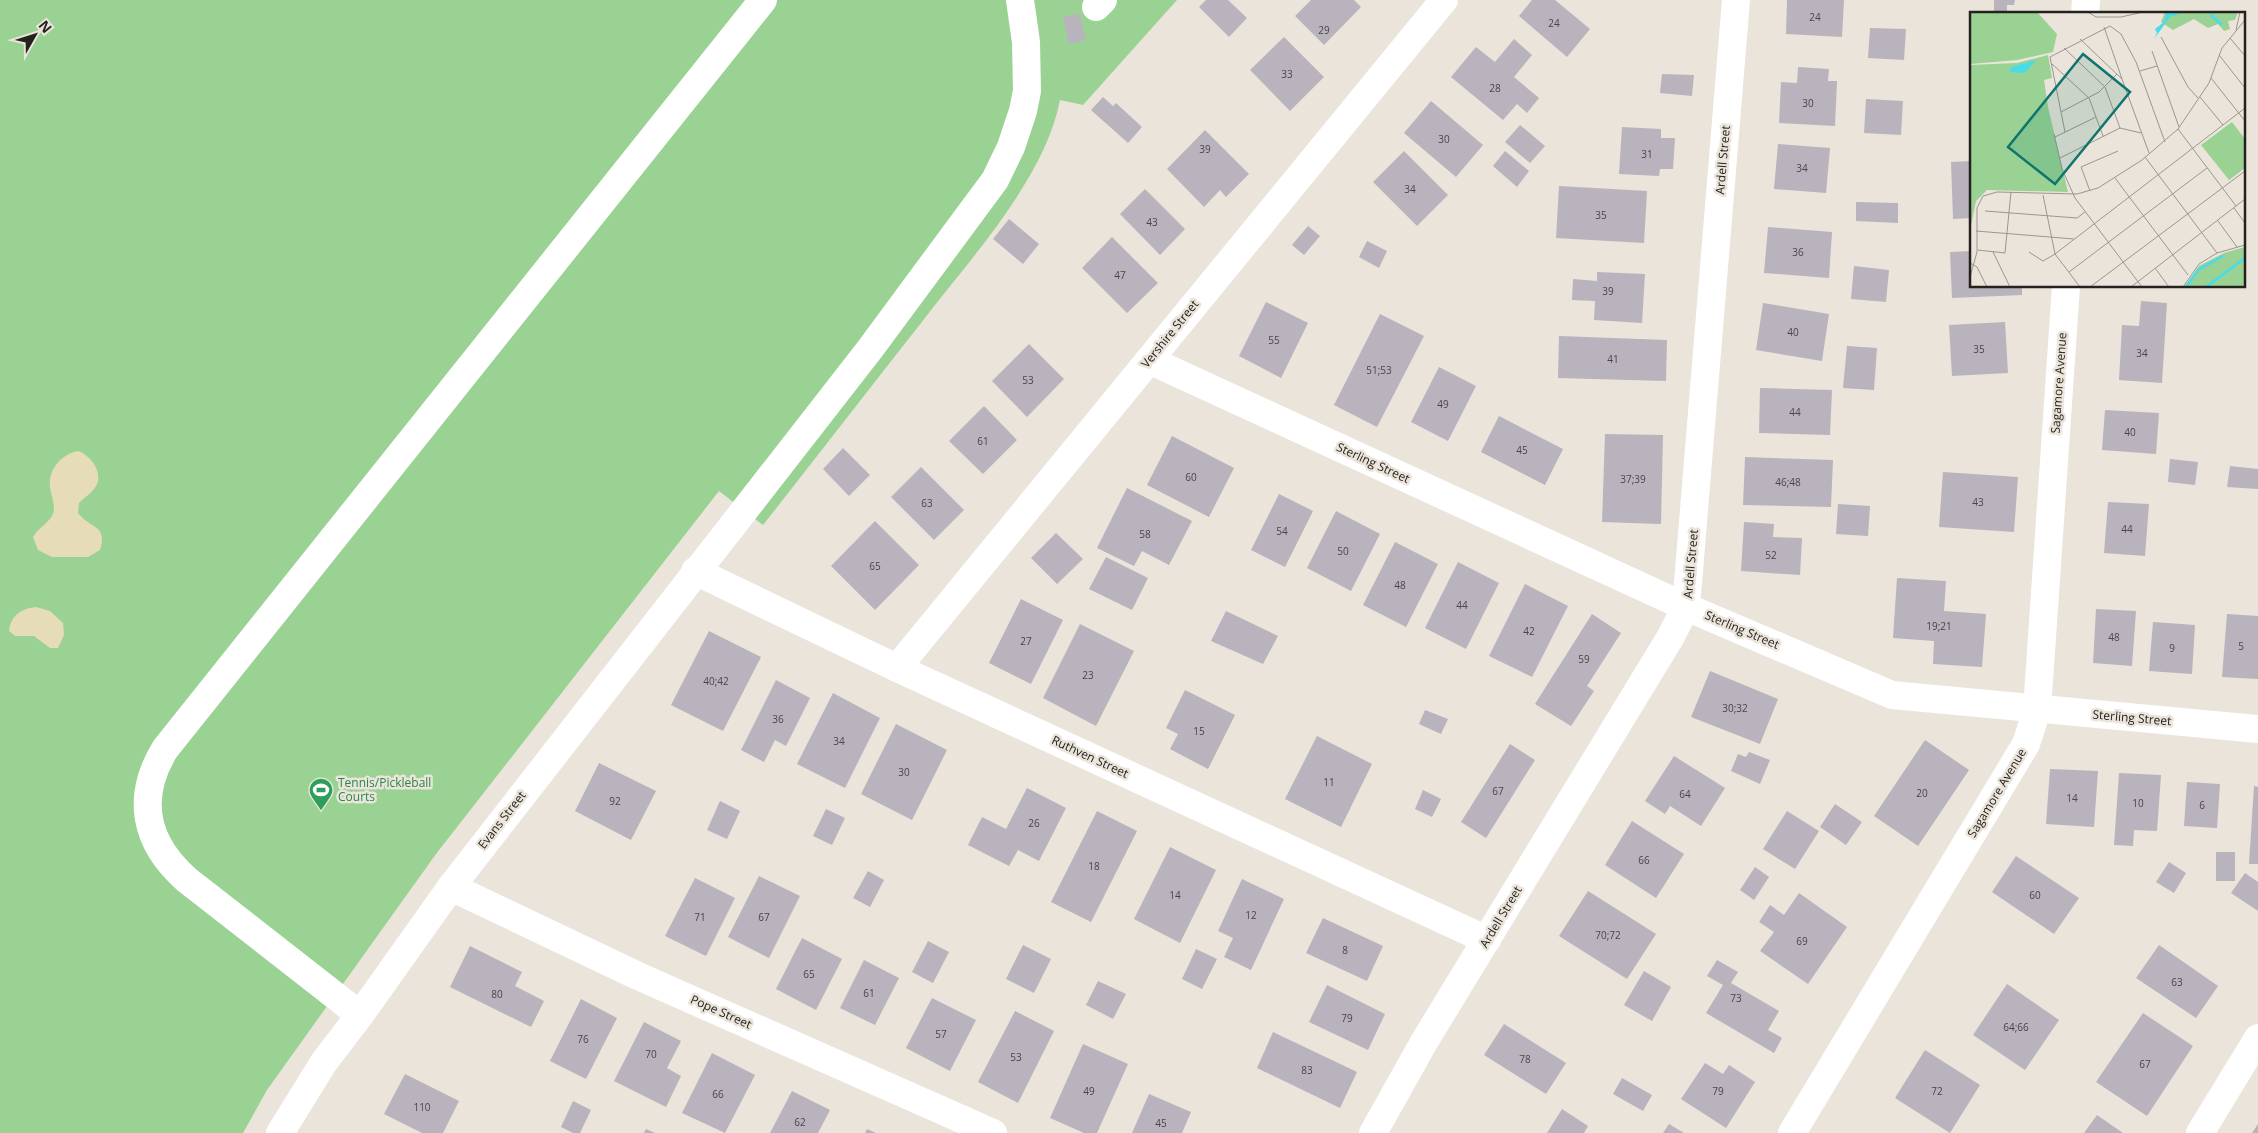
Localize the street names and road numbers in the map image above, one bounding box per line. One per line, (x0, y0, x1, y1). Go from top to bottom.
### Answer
street label: Ardell Street (1711, 125, 1734, 195)
street label: Vershire Street (1137, 296, 1202, 371)
street label: Sagamore Avenue (2046, 332, 2071, 434)
street label: Sterling Street (1334, 438, 1413, 487)
street label: Ardell Street (1679, 529, 1702, 599)
street label: Sterling Street (1702, 606, 1782, 653)
street label: Sterling Street (2092, 706, 2172, 729)
street label: Ruthven Street (1049, 731, 1131, 782)
street label: Sagamore Avenue (1963, 745, 2030, 841)
street label: Evans Street (474, 787, 530, 852)
street label: Ardell Street (1475, 883, 1526, 951)
street label: Pope Street (688, 991, 754, 1033)

